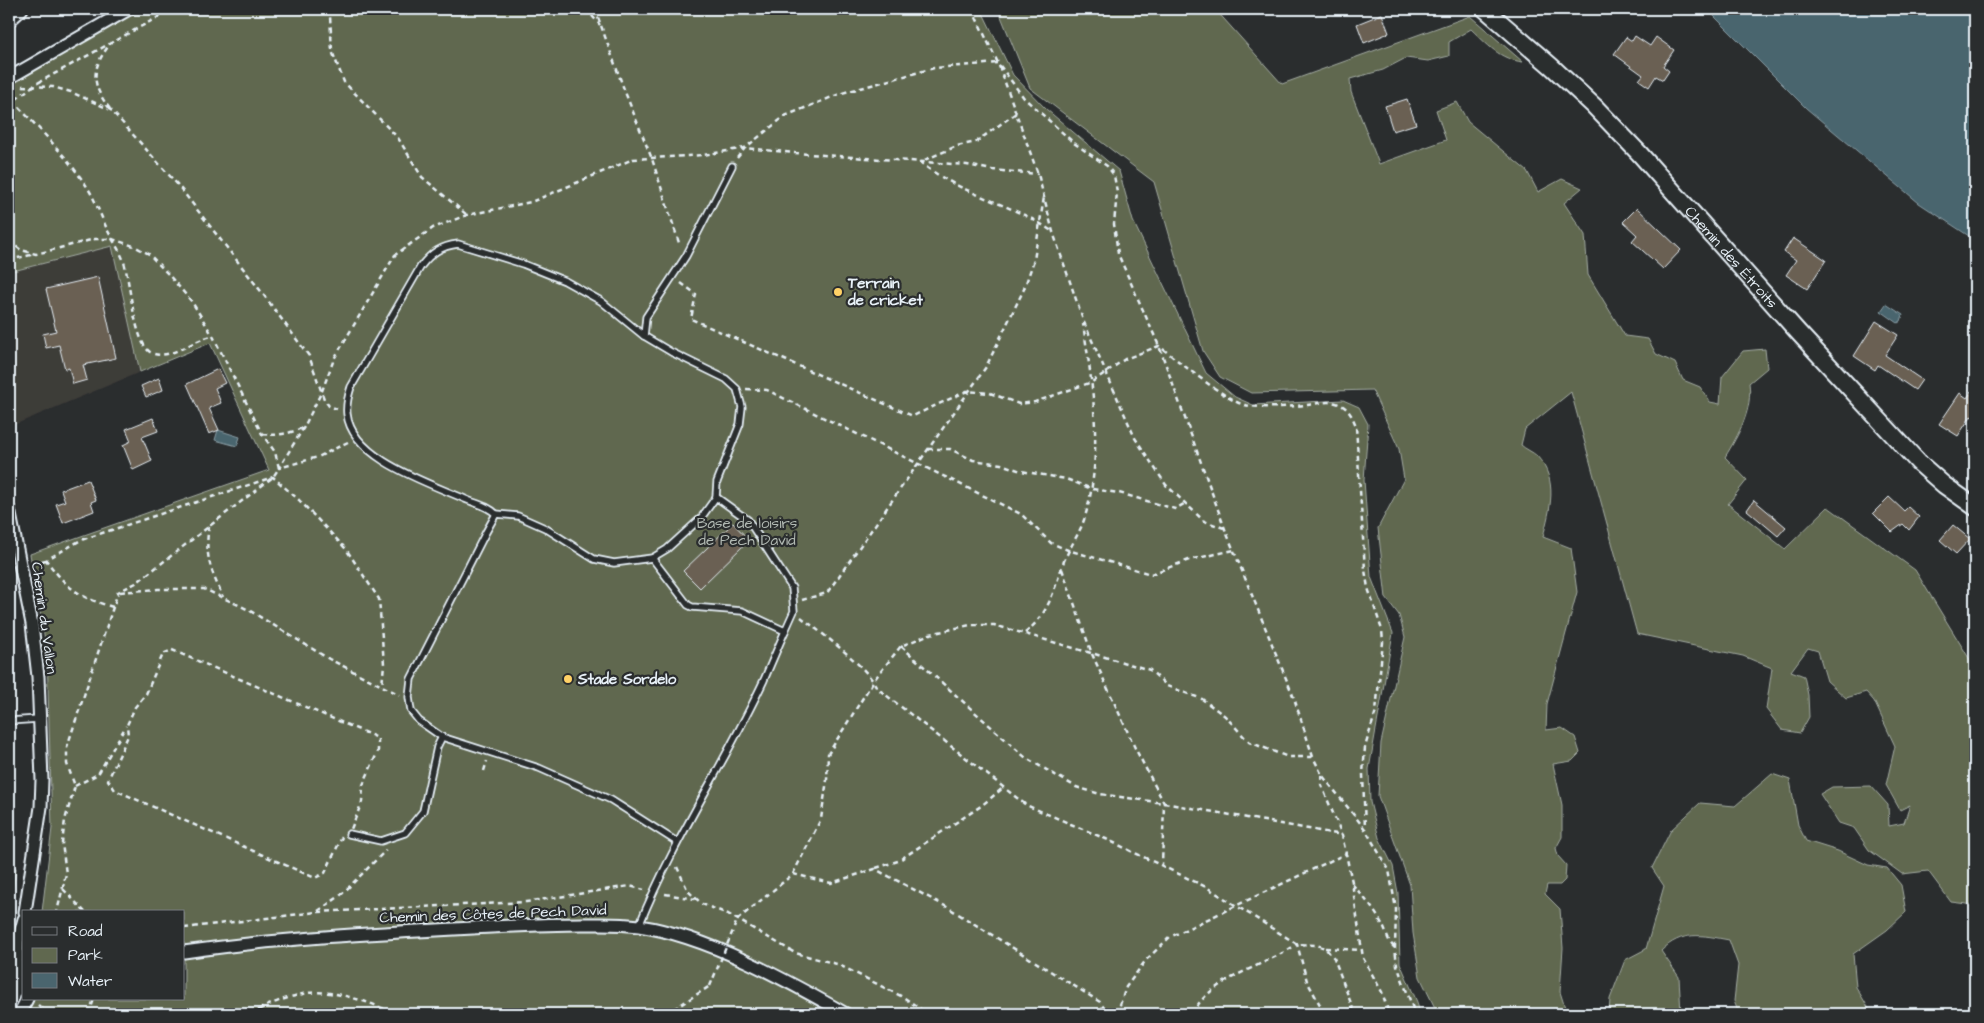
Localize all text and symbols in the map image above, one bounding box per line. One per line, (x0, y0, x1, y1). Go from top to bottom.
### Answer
street label: Chemin des Étroits (1680, 201, 1783, 313)
place label: Terrain de cricket (847, 273, 924, 311)
marker: Terrain de cricket (832, 286, 844, 298)
park label: Base de loisirs de Pech David (697, 513, 798, 551)
street label: Chemin du Vallon (26, 561, 62, 676)
place label: Stade Sordelo (577, 669, 677, 690)
marker: Stade Sordelo (562, 673, 574, 685)
street label: Chemin des Côtes de Pech David (379, 900, 607, 928)
legend (22, 910, 185, 1000)
text: Road (68, 921, 103, 942)
text: Park (68, 945, 103, 966)
text: Water (68, 971, 112, 992)

